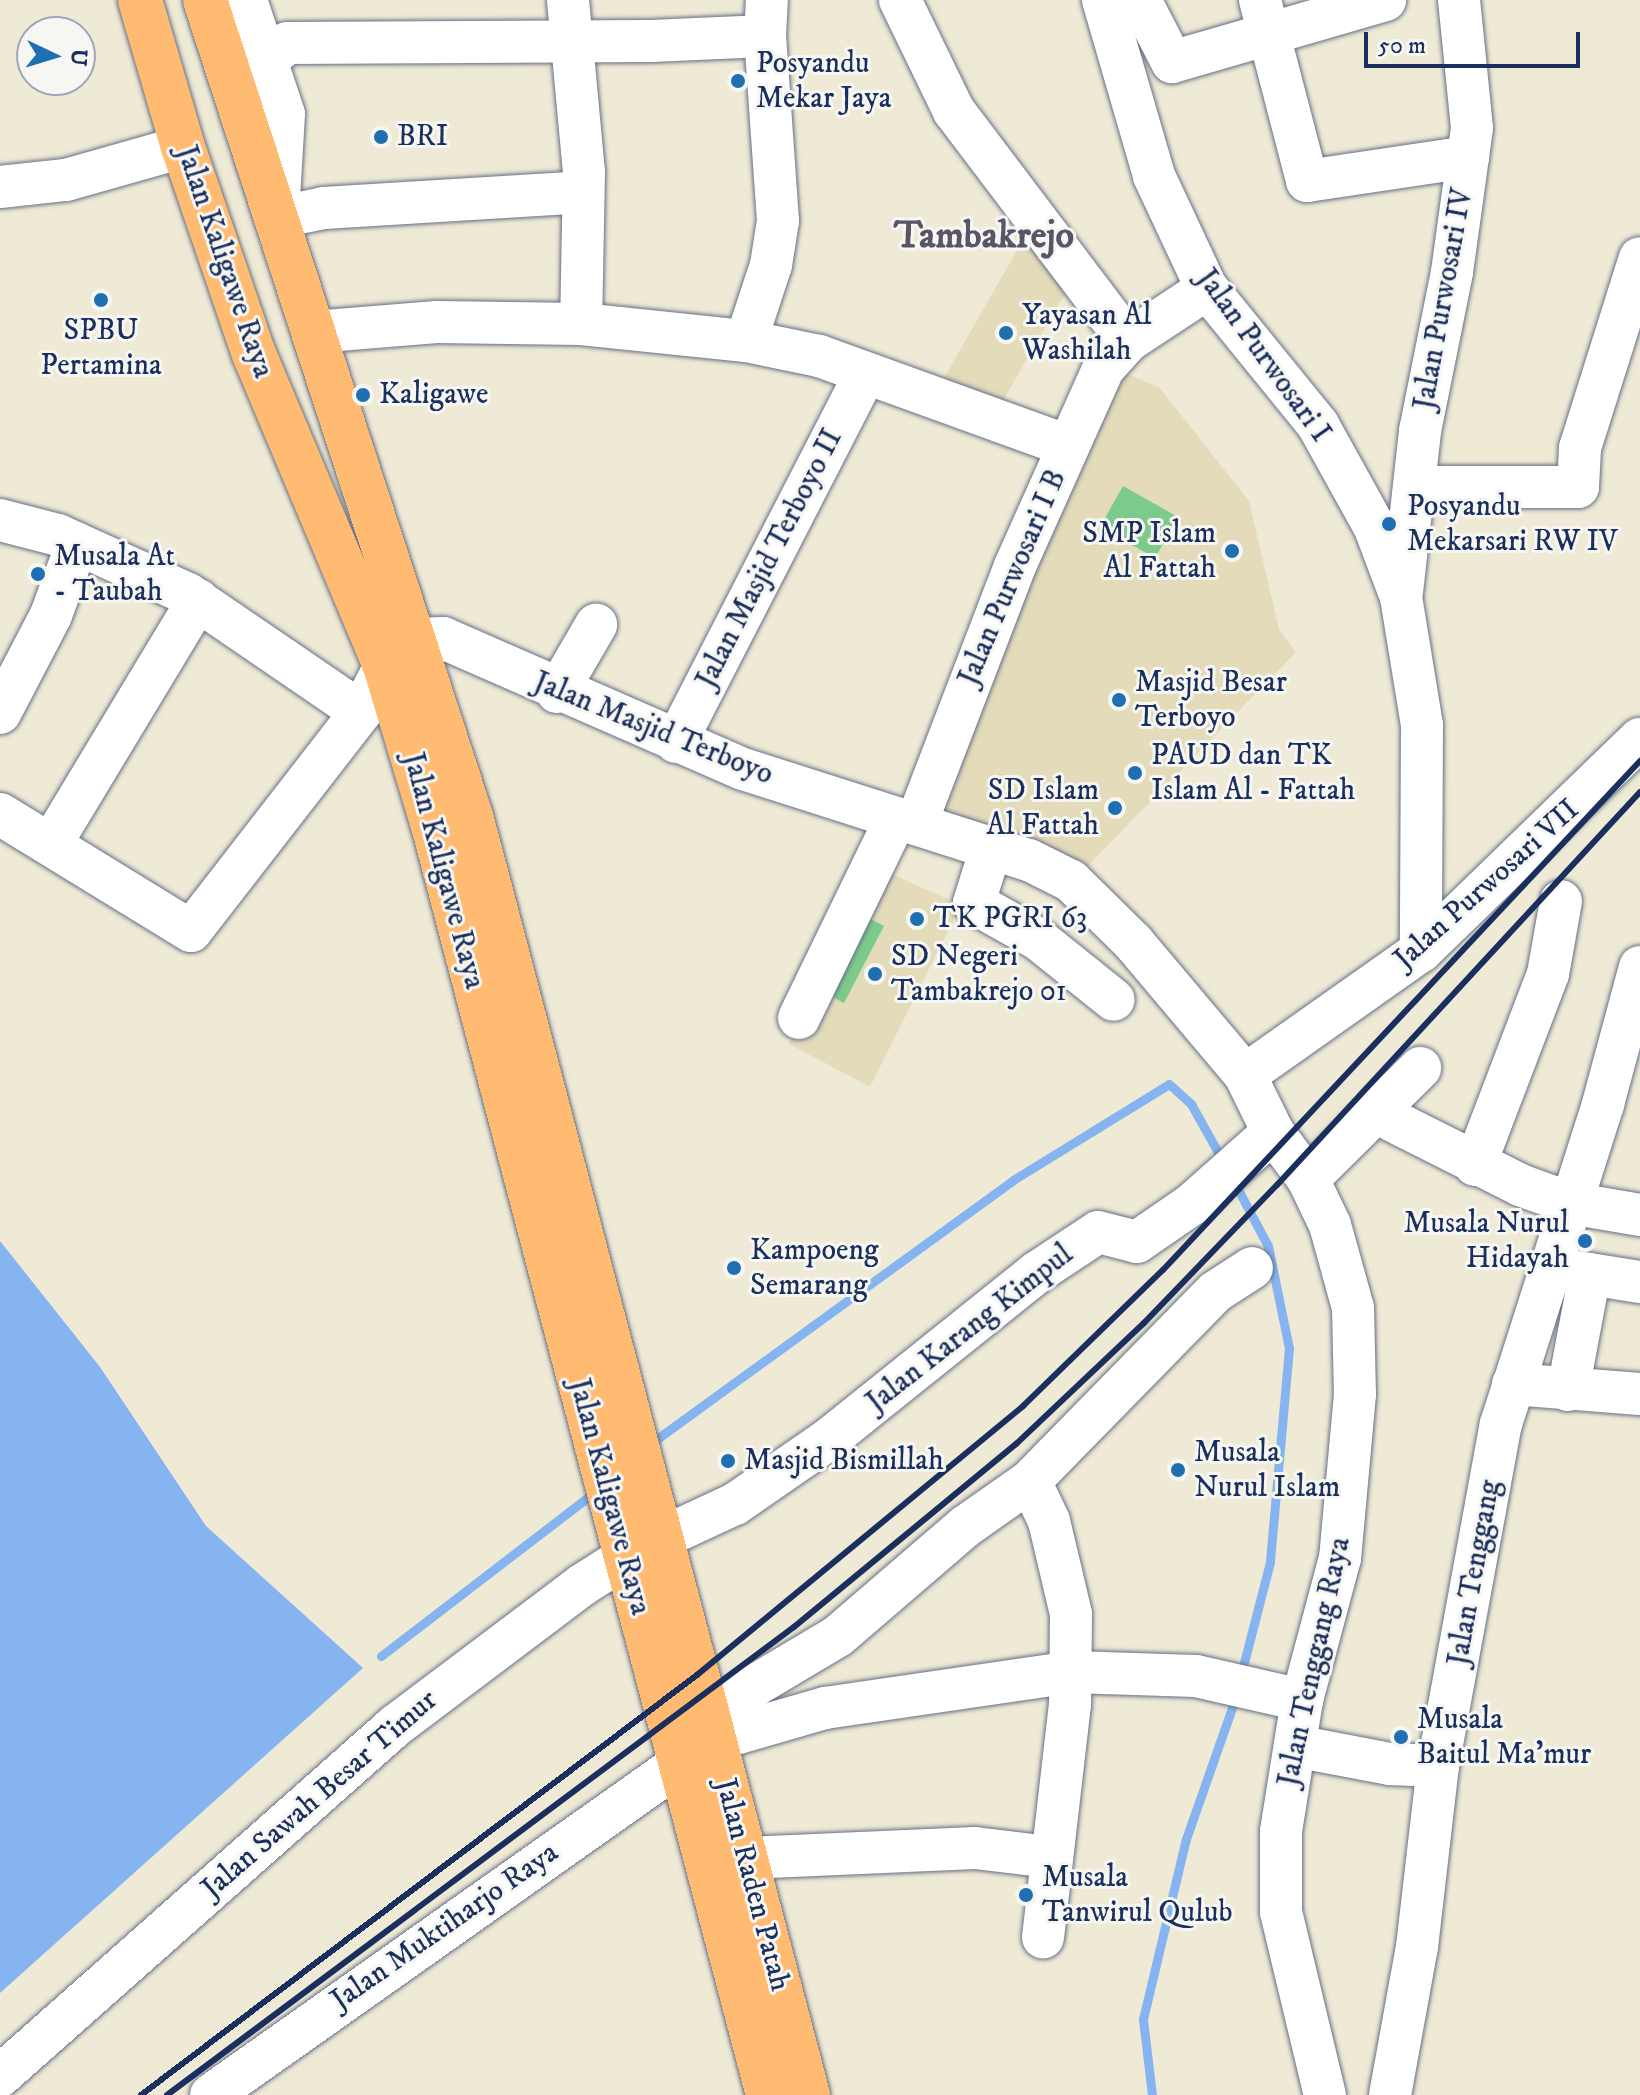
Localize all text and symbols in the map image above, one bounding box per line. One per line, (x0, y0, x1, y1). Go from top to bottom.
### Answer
north arrow (16, 16, 96, 96)
scale bar (1368, 16, 1584, 66)
text: 50 m (1378, 31, 1426, 61)
place label: Posyandu Mekar Jaya (756, 46, 892, 116)
text: U (64, 48, 93, 67)
marker: Posyandu Mekar Jaya (727, 70, 749, 92)
place label: BRI (397, 119, 448, 155)
marker: BRI (372, 128, 390, 146)
street label: Jalan Kaligawe Raya (167, 141, 281, 383)
street label: Jalan Purwosari IV (1407, 185, 1481, 413)
district label: Tambakrejo (894, 214, 1074, 260)
street label: Jalan Purwosari I (1188, 262, 1338, 450)
marker: SPBU Pertamina (92, 291, 110, 309)
place label: Yayasan Al Washilah (1022, 298, 1152, 368)
place label: SPBU Pertamina (40, 313, 162, 384)
marker: Yayasan Al Washilah (997, 324, 1015, 342)
place label: Kaligawe (379, 377, 488, 413)
marker: Kaligawe (354, 386, 372, 404)
street label: Jalan Masjid Terboyo II (689, 423, 851, 695)
street label: Jalan Purwosari I B (951, 465, 1075, 691)
place label: Posyandu Mekarsari RW IV (1407, 489, 1618, 560)
marker: Posyandu Mekarsari RW IV (1378, 513, 1400, 535)
place label: SMP Islam Al Fattah (1082, 516, 1216, 586)
place label: Musala At - Taubah (54, 539, 175, 610)
marker: SMP Islam Al Fattah (1223, 542, 1241, 560)
marker: Musala At - Taubah (29, 565, 47, 583)
street label: Jalan Masjid Terboyo (528, 665, 778, 793)
place label: Masjid Besar Terboyo (1135, 665, 1287, 736)
marker: Masjid Besar Terboyo (1110, 691, 1128, 709)
place label: PAUD dan TK Islam Al - Fattah (1151, 738, 1355, 808)
street label: Jalan Kaligawe Raya (394, 749, 492, 993)
marker: PAUD dan TK Islam Al - Fattah (1126, 764, 1144, 782)
place label: SD Islam Al Fattah (987, 773, 1099, 844)
street label: Jalan Purwosari VII (1387, 792, 1587, 978)
marker: SD Islam Al Fattah (1106, 799, 1124, 817)
place label: TK PGRI 63 (933, 901, 1087, 937)
marker: TK PGRI 63 (908, 910, 926, 928)
place label: SD Negeri Tambakrejo 01 (891, 939, 1067, 1010)
marker: SD Negeri Tambakrejo 01 (866, 965, 884, 983)
place label: Musala Nurul Hidayah (1403, 1206, 1569, 1276)
marker: Musala Nurul Hidayah (1576, 1232, 1594, 1250)
place label: Kampoeng Semarang (750, 1233, 879, 1304)
street label: Jalan Karang Kimpul (860, 1237, 1080, 1421)
marker: Kampoeng Semarang (725, 1259, 743, 1277)
street label: Jalan Kaligawe Raya (560, 1375, 658, 1619)
place label: Musala Nurul Islam (1194, 1435, 1340, 1506)
place label: Masjid Bismillah (744, 1443, 944, 1479)
marker: Masjid Bismillah (719, 1452, 737, 1470)
marker: Musala Nurul Islam (1169, 1461, 1187, 1479)
street label: Jalan Tenggang (1441, 1477, 1509, 1669)
street label: Jalan Tenggang Raya (1271, 1534, 1359, 1790)
street label: Jalan Sawah Besar Timur (195, 1683, 445, 1907)
place label: Musala Baitul Ma'mur (1417, 1702, 1591, 1772)
marker: Musala Baitul Ma'mur (1392, 1728, 1410, 1746)
street label: Jalan Raden Patah (706, 1775, 798, 1995)
street label: Jalan Muktiharjo Raya (325, 1835, 565, 2019)
place label: Musala Tanwirul Qulub (1042, 1860, 1232, 1930)
marker: Musala Tanwirul Qulub (1017, 1886, 1035, 1904)

